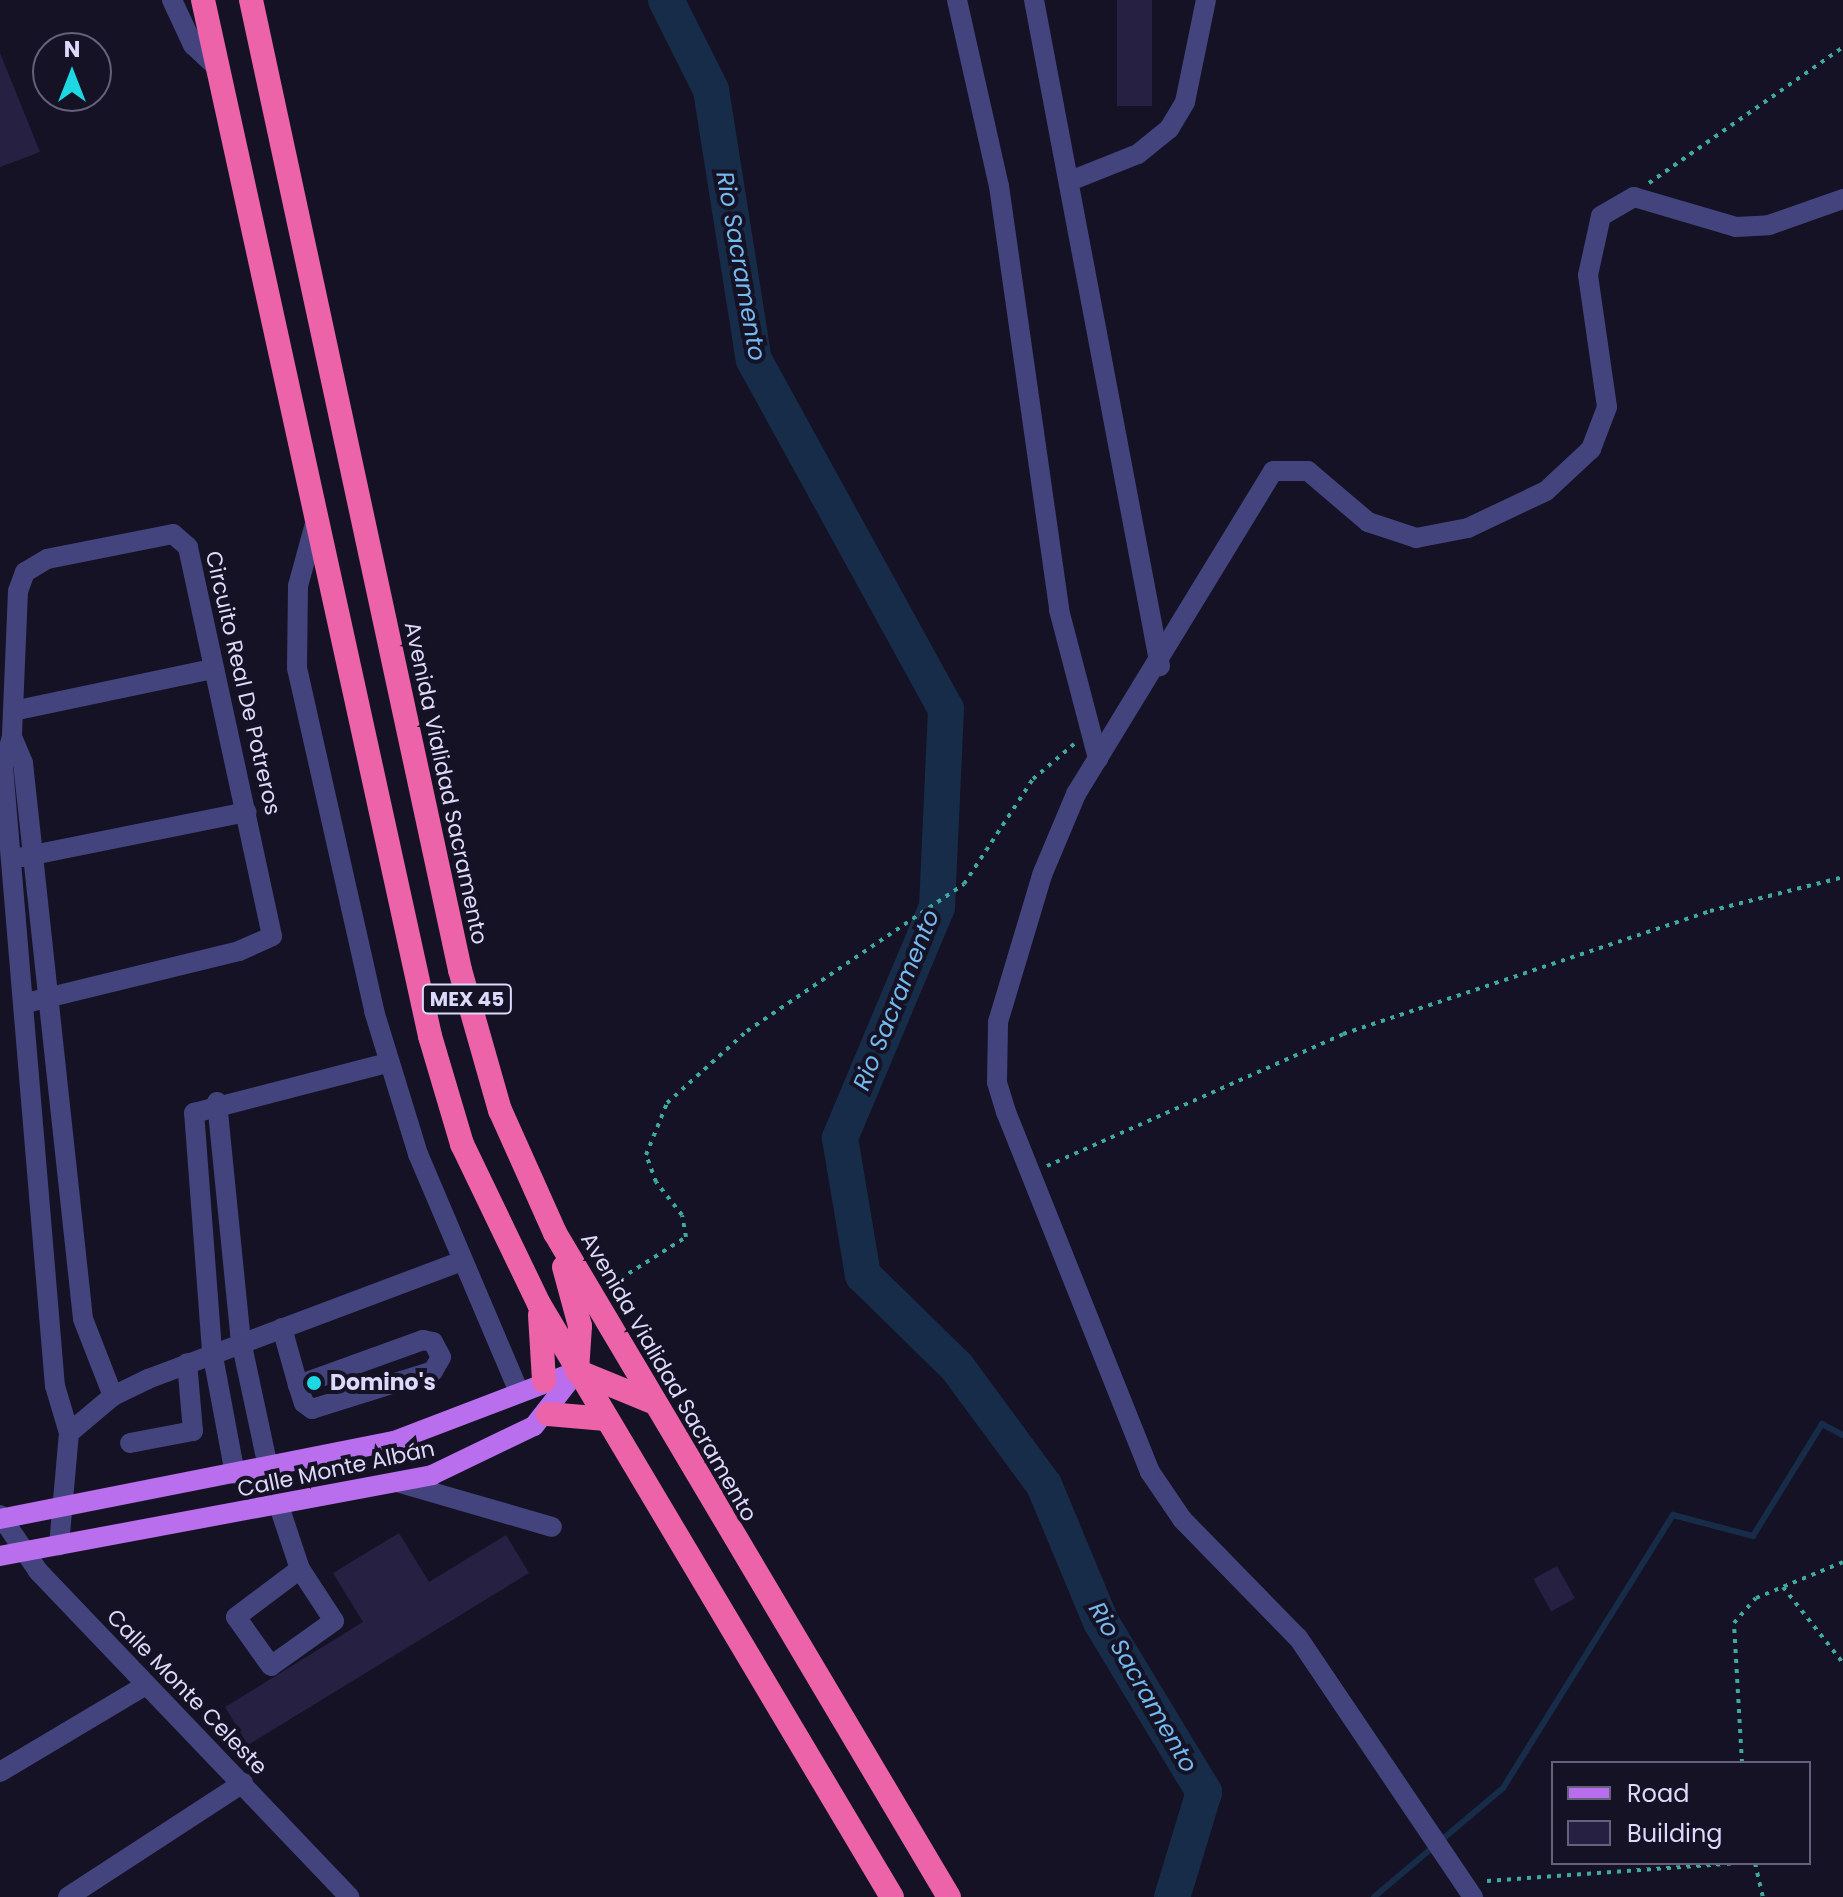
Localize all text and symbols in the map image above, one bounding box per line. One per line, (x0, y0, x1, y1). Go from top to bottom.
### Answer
north arrow (32, 32, 112, 112)
text: N (64, 34, 80, 65)
water label: Rio Sacramento (710, 169, 772, 363)
street label: Circuito Real De Potreros (200, 548, 286, 818)
street label: Avenida Vialidad Sacramento (399, 619, 493, 947)
water label: Rio Sacramento (847, 906, 945, 1094)
road number: MEX 45 (421, 983, 513, 1015)
street label: Avenida Vialidad Sacramento (575, 1228, 763, 1526)
place label: Domino's (330, 1370, 436, 1396)
marker: Domino's (305, 1374, 323, 1392)
street label: Calle Monte Albán (235, 1435, 437, 1503)
water label: Rio Sacramento (1083, 1597, 1203, 1777)
street label: Calle Monte Celeste (101, 1604, 273, 1780)
legend (1551, 1761, 1811, 1865)
text: Road (1627, 1777, 1689, 1810)
text: Building (1627, 1817, 1723, 1850)

